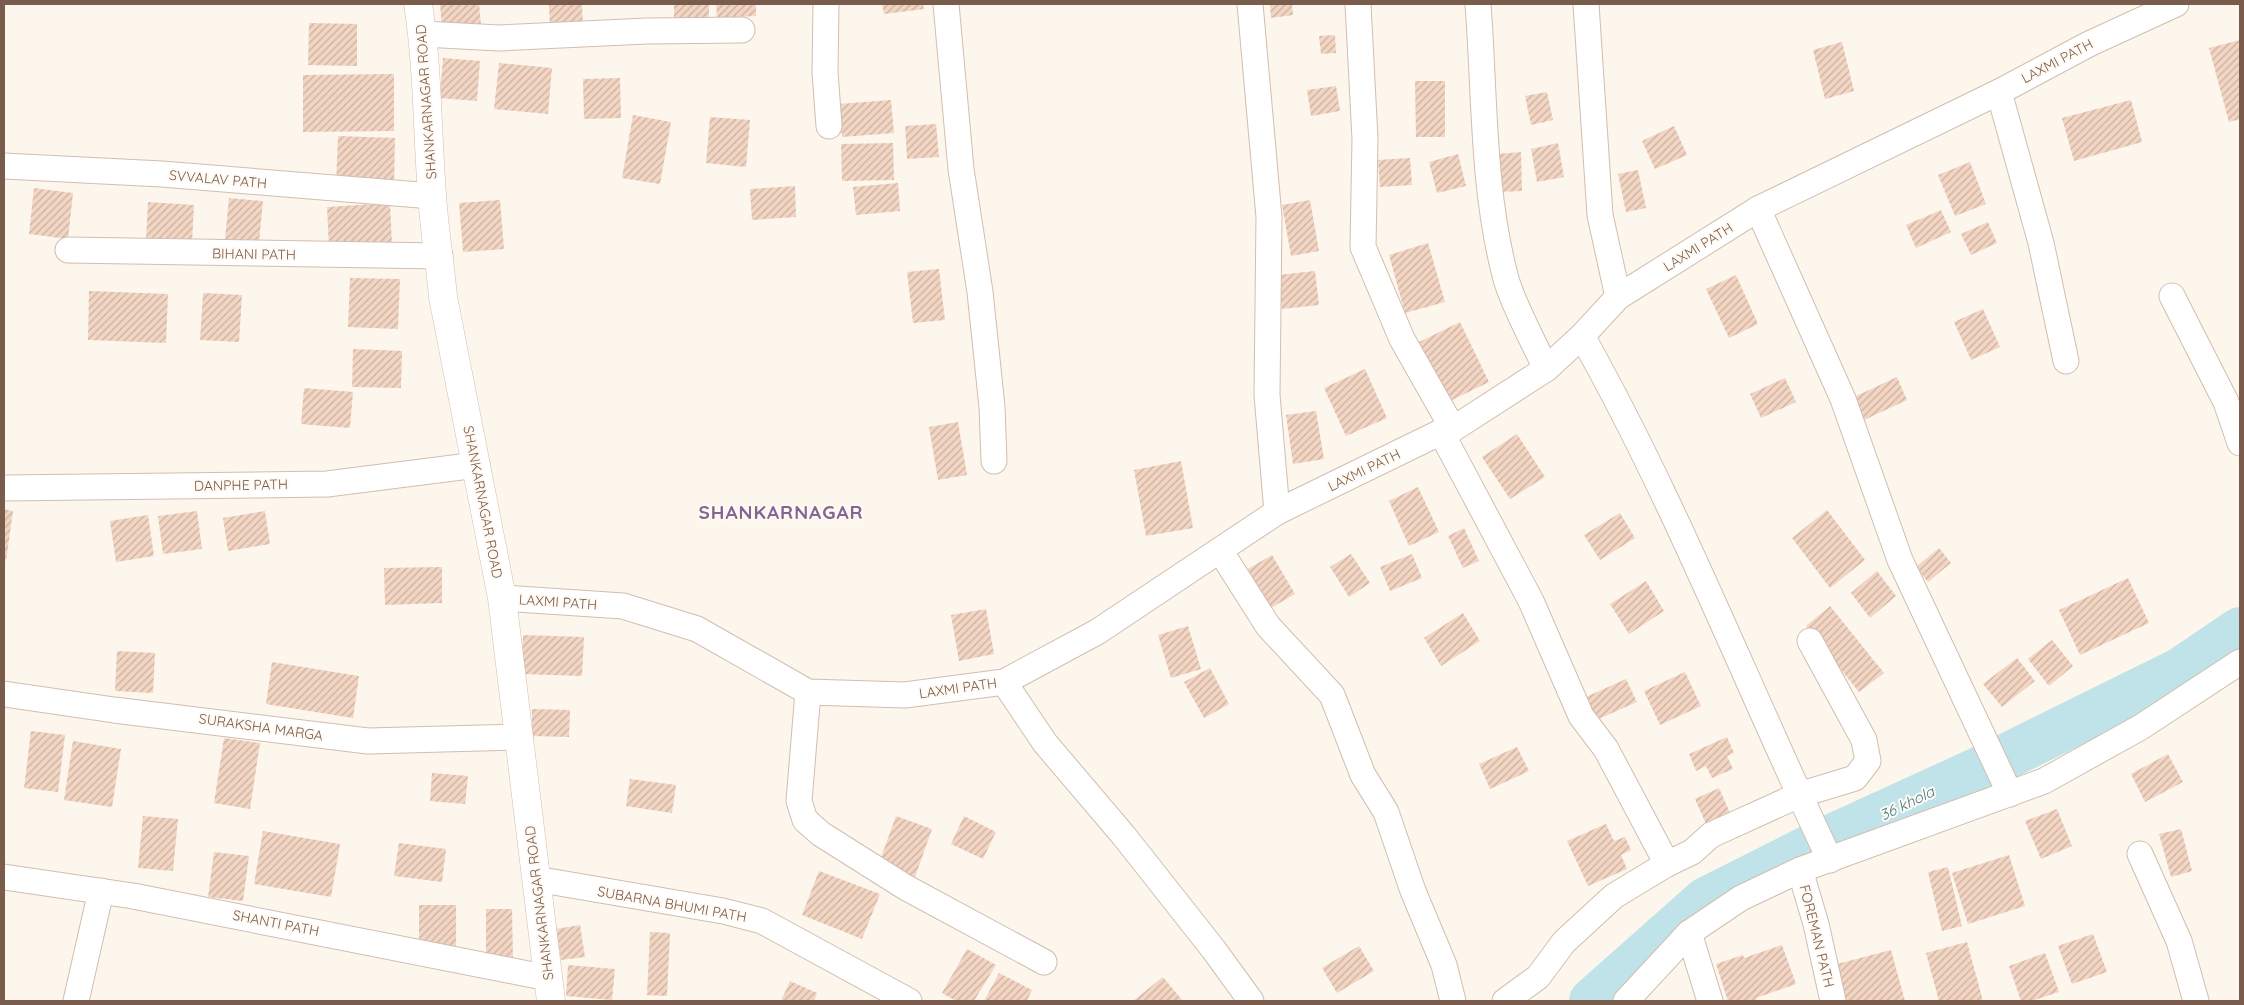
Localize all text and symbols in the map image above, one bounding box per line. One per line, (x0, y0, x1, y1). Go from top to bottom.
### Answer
street label: SHANKARNAGAR ROAD (412, 24, 440, 180)
street label: LAXMI PATH (2018, 35, 2096, 87)
street label: SVVALAV PATH (168, 166, 268, 192)
street label: LAXMI PATH (1660, 219, 1736, 275)
street label: BIHANI PATH (212, 244, 296, 264)
street label: SHANKARNAGAR ROAD (459, 424, 507, 580)
street label: LAXMI PATH (1325, 445, 1403, 495)
street label: DANPHE PATH (194, 475, 288, 495)
district label: SHANKARNAGAR (698, 500, 864, 524)
street label: LAXMI PATH (518, 590, 598, 614)
street label: LAXMI PATH (918, 674, 998, 702)
street label: SURAKSHA MARGA (198, 709, 324, 745)
water label: 36 khola (1877, 781, 1938, 824)
street label: SHANKARNAGAR ROAD (521, 825, 557, 981)
street label: SUBARNA BHUMI PATH (596, 882, 748, 926)
street label: FOREMAN PATH (1796, 883, 1838, 989)
street label: SHANTI PATH (231, 906, 321, 940)

